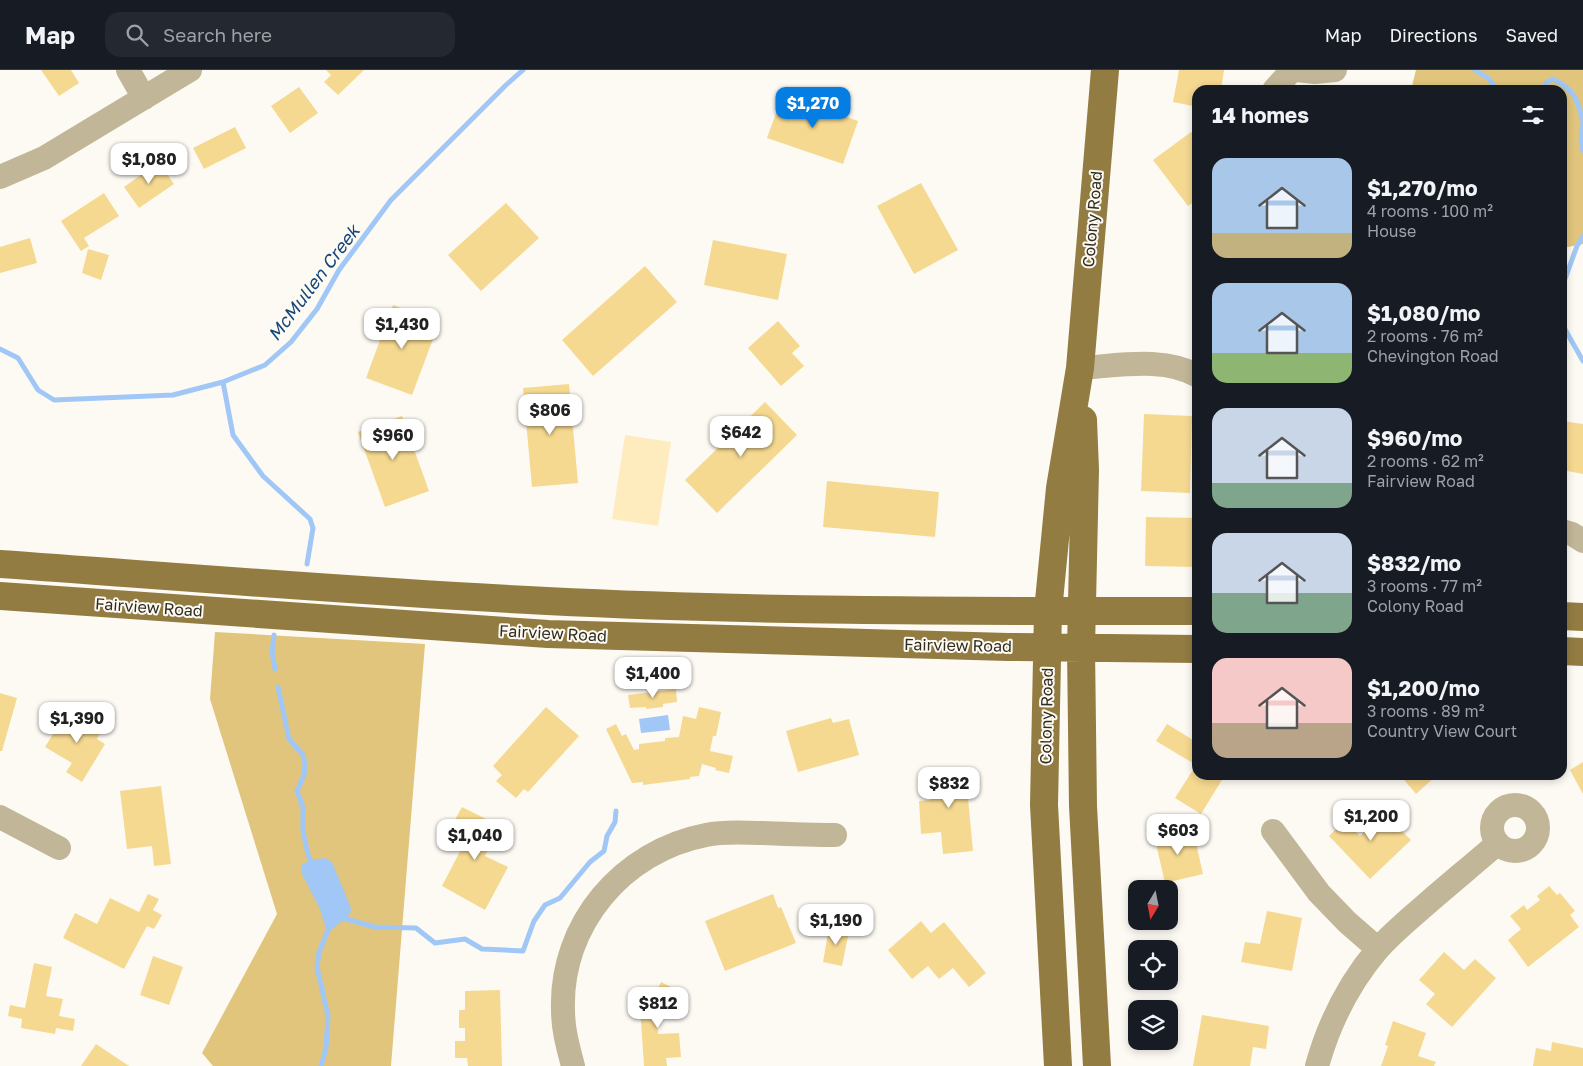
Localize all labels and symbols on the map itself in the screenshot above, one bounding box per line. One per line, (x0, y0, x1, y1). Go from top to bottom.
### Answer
pin: $1,270 (772, 87, 854, 129)
pin: $1,080 (108, 142, 190, 185)
street label: Colony Road (1078, 170, 1106, 268)
water label: McMullen Creek (263, 219, 365, 345)
pin: $1,430 (361, 308, 443, 350)
pin: $806 (520, 394, 580, 436)
pin: $642 (711, 416, 771, 458)
pin: $960 (363, 418, 423, 461)
street label: Fairview Road (95, 593, 203, 621)
street label: Fairview Road (499, 620, 607, 646)
street label: Fairview Road (904, 634, 1012, 656)
pin: $1,400 (612, 656, 694, 699)
street label: Colony Road (1035, 667, 1057, 765)
pin: $1,390 (36, 702, 118, 744)
pin: $832 (919, 766, 979, 809)
pin: $1,200 (1330, 800, 1412, 842)
pin: $603 (1148, 814, 1208, 856)
pin: $1,040 (434, 818, 516, 861)
north arrow (1128, 880, 1178, 930)
pin: $1,190 (795, 904, 877, 946)
pin: $812 (628, 986, 688, 1029)

